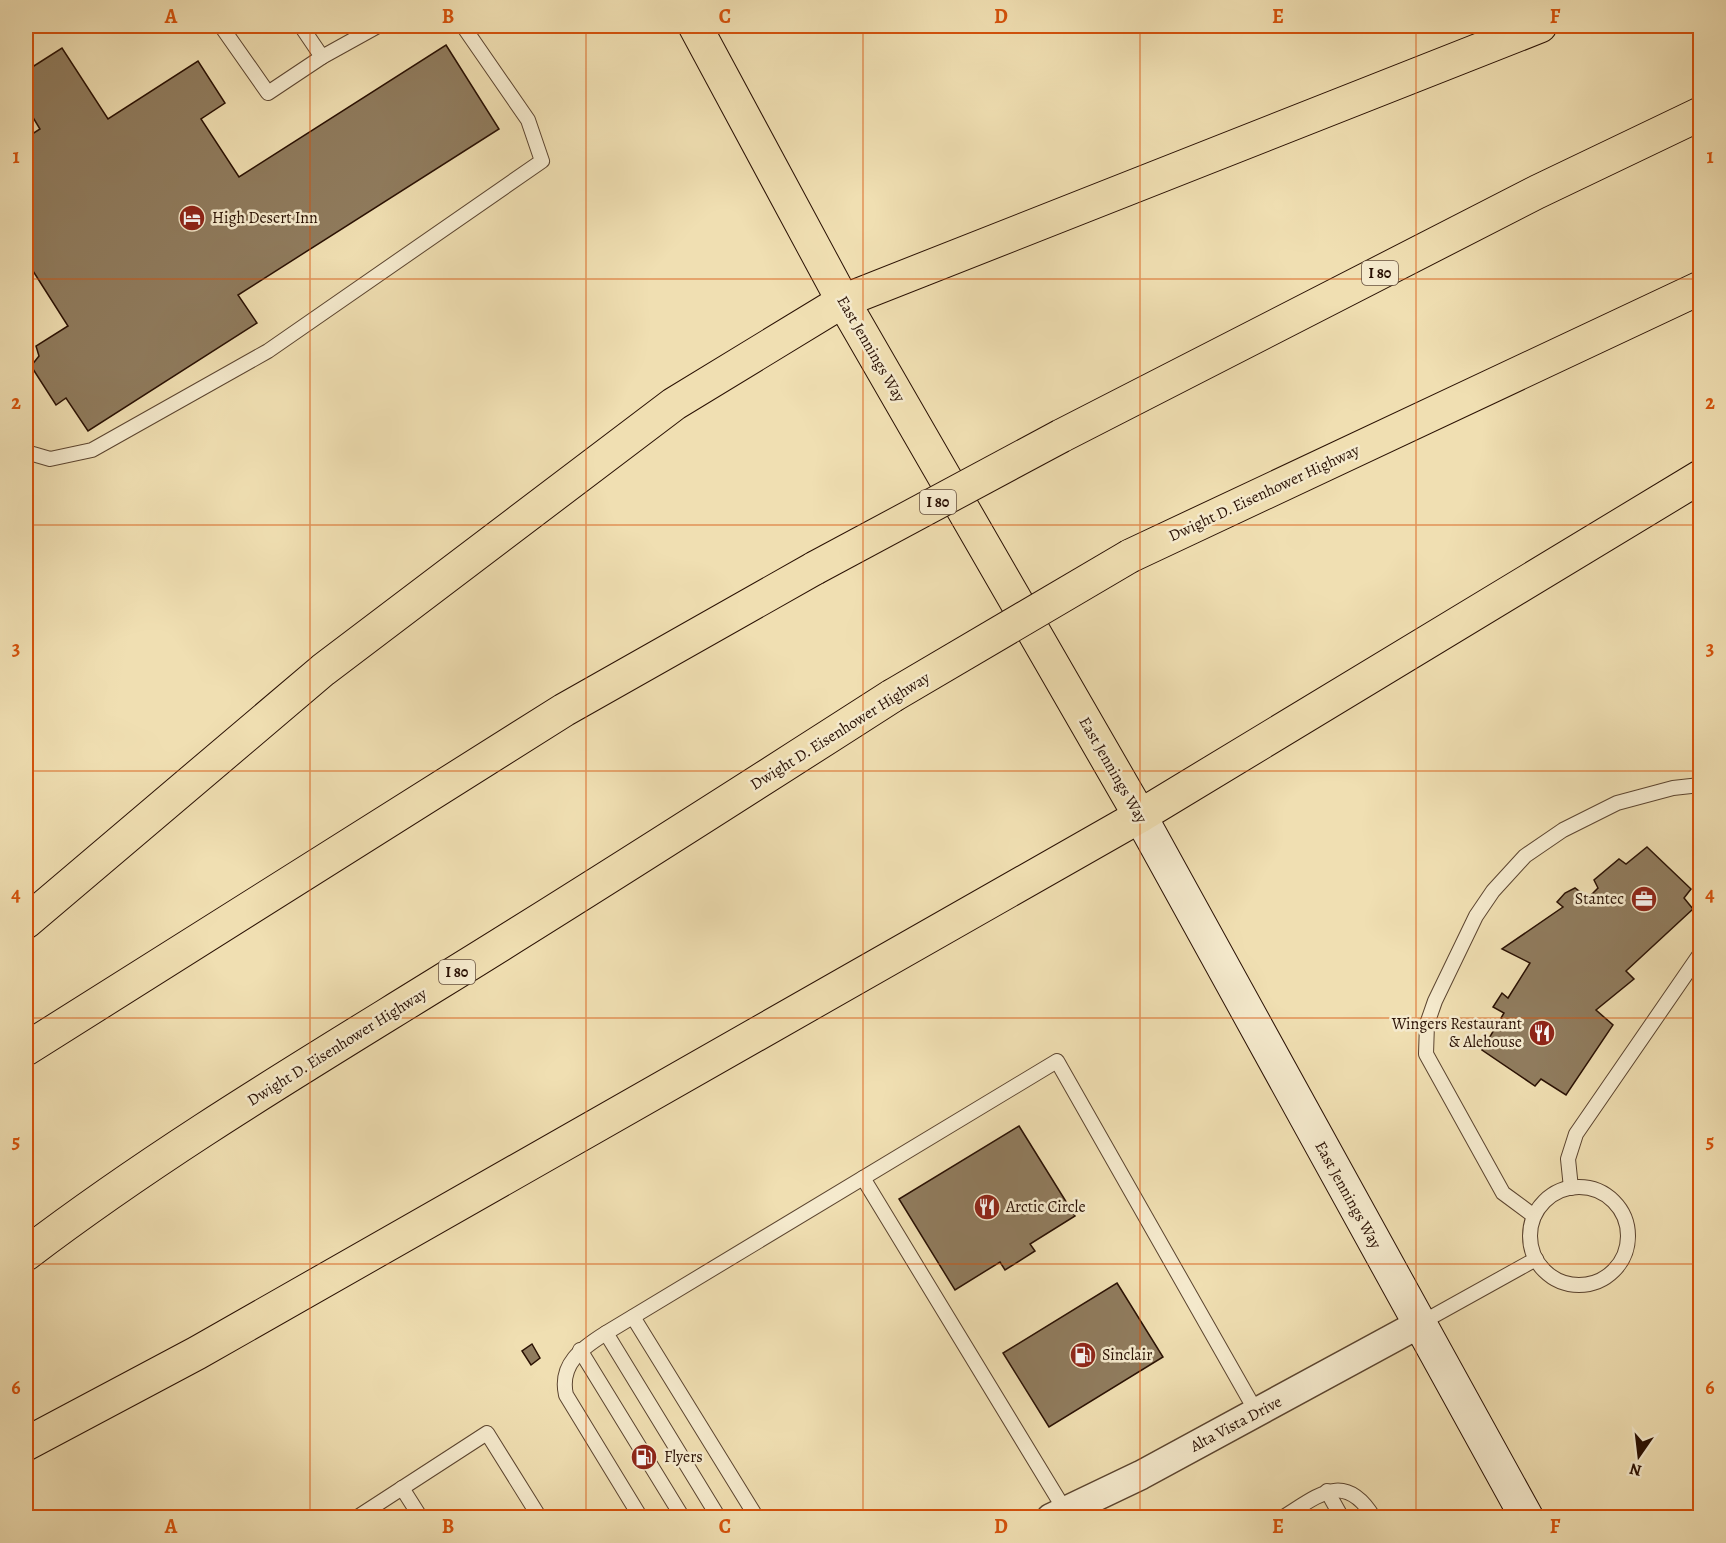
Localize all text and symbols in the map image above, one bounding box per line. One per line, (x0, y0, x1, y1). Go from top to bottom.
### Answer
text: A (164, 3, 178, 30)
text: B (442, 3, 454, 30)
text: C (719, 3, 731, 30)
text: D (994, 3, 1008, 30)
text: E (1272, 3, 1284, 30)
text: F (1550, 3, 1561, 30)
text: 1 (12, 143, 20, 170)
text: 1 (1706, 143, 1714, 170)
hotel icon: High Desert Inn (177, 203, 207, 233)
place label: High Desert Inn (212, 207, 318, 229)
road number: I 80 (1362, 261, 1398, 285)
street label: East Jennings Way (832, 292, 911, 407)
text: 2 (11, 389, 21, 416)
text: 2 (1705, 389, 1715, 416)
street label: Dwight D. Eisenhower Highway (1165, 439, 1364, 547)
road number: I 80 (920, 490, 956, 514)
text: 3 (12, 635, 20, 662)
text: 3 (1706, 635, 1714, 662)
street label: Dwight D. Eisenhower Highway (746, 666, 935, 795)
street label: East Jennings Way (1074, 713, 1153, 828)
text: 4 (11, 881, 21, 908)
text: 4 (1705, 881, 1715, 908)
office icon: Stantec (1629, 884, 1659, 914)
place label: Stantec (1575, 888, 1624, 910)
road number: I 80 (439, 960, 475, 984)
street label: Dwight D. Eisenhower Highway (243, 982, 432, 1111)
place label: Wingers Restaurant & Alehouse (1391, 1013, 1522, 1053)
restaurant icon: Wingers Restaurant & Alehouse (1527, 1018, 1557, 1048)
text: 5 (12, 1128, 20, 1155)
text: 5 (1706, 1128, 1714, 1155)
street label: East Jennings Way (1309, 1137, 1387, 1253)
restaurant icon: Arctic Circle (972, 1192, 1002, 1222)
place label: Arctic Circle (1005, 1196, 1086, 1218)
fuel station icon: Sinclair (1068, 1340, 1098, 1370)
place label: Sinclair (1102, 1344, 1152, 1366)
text: 6 (11, 1374, 21, 1401)
text: 6 (1705, 1374, 1715, 1401)
street label: Alta Vista Drive (1185, 1391, 1286, 1458)
north arrow (1609, 1426, 1669, 1486)
fuel station icon: Flyers (629, 1442, 659, 1472)
place label: Flyers (664, 1446, 703, 1468)
text: N (1627, 1457, 1644, 1482)
text: A (164, 1513, 178, 1540)
text: B (442, 1513, 454, 1540)
text: C (719, 1513, 731, 1540)
text: D (994, 1513, 1008, 1540)
text: E (1272, 1513, 1284, 1540)
text: F (1550, 1513, 1561, 1540)

